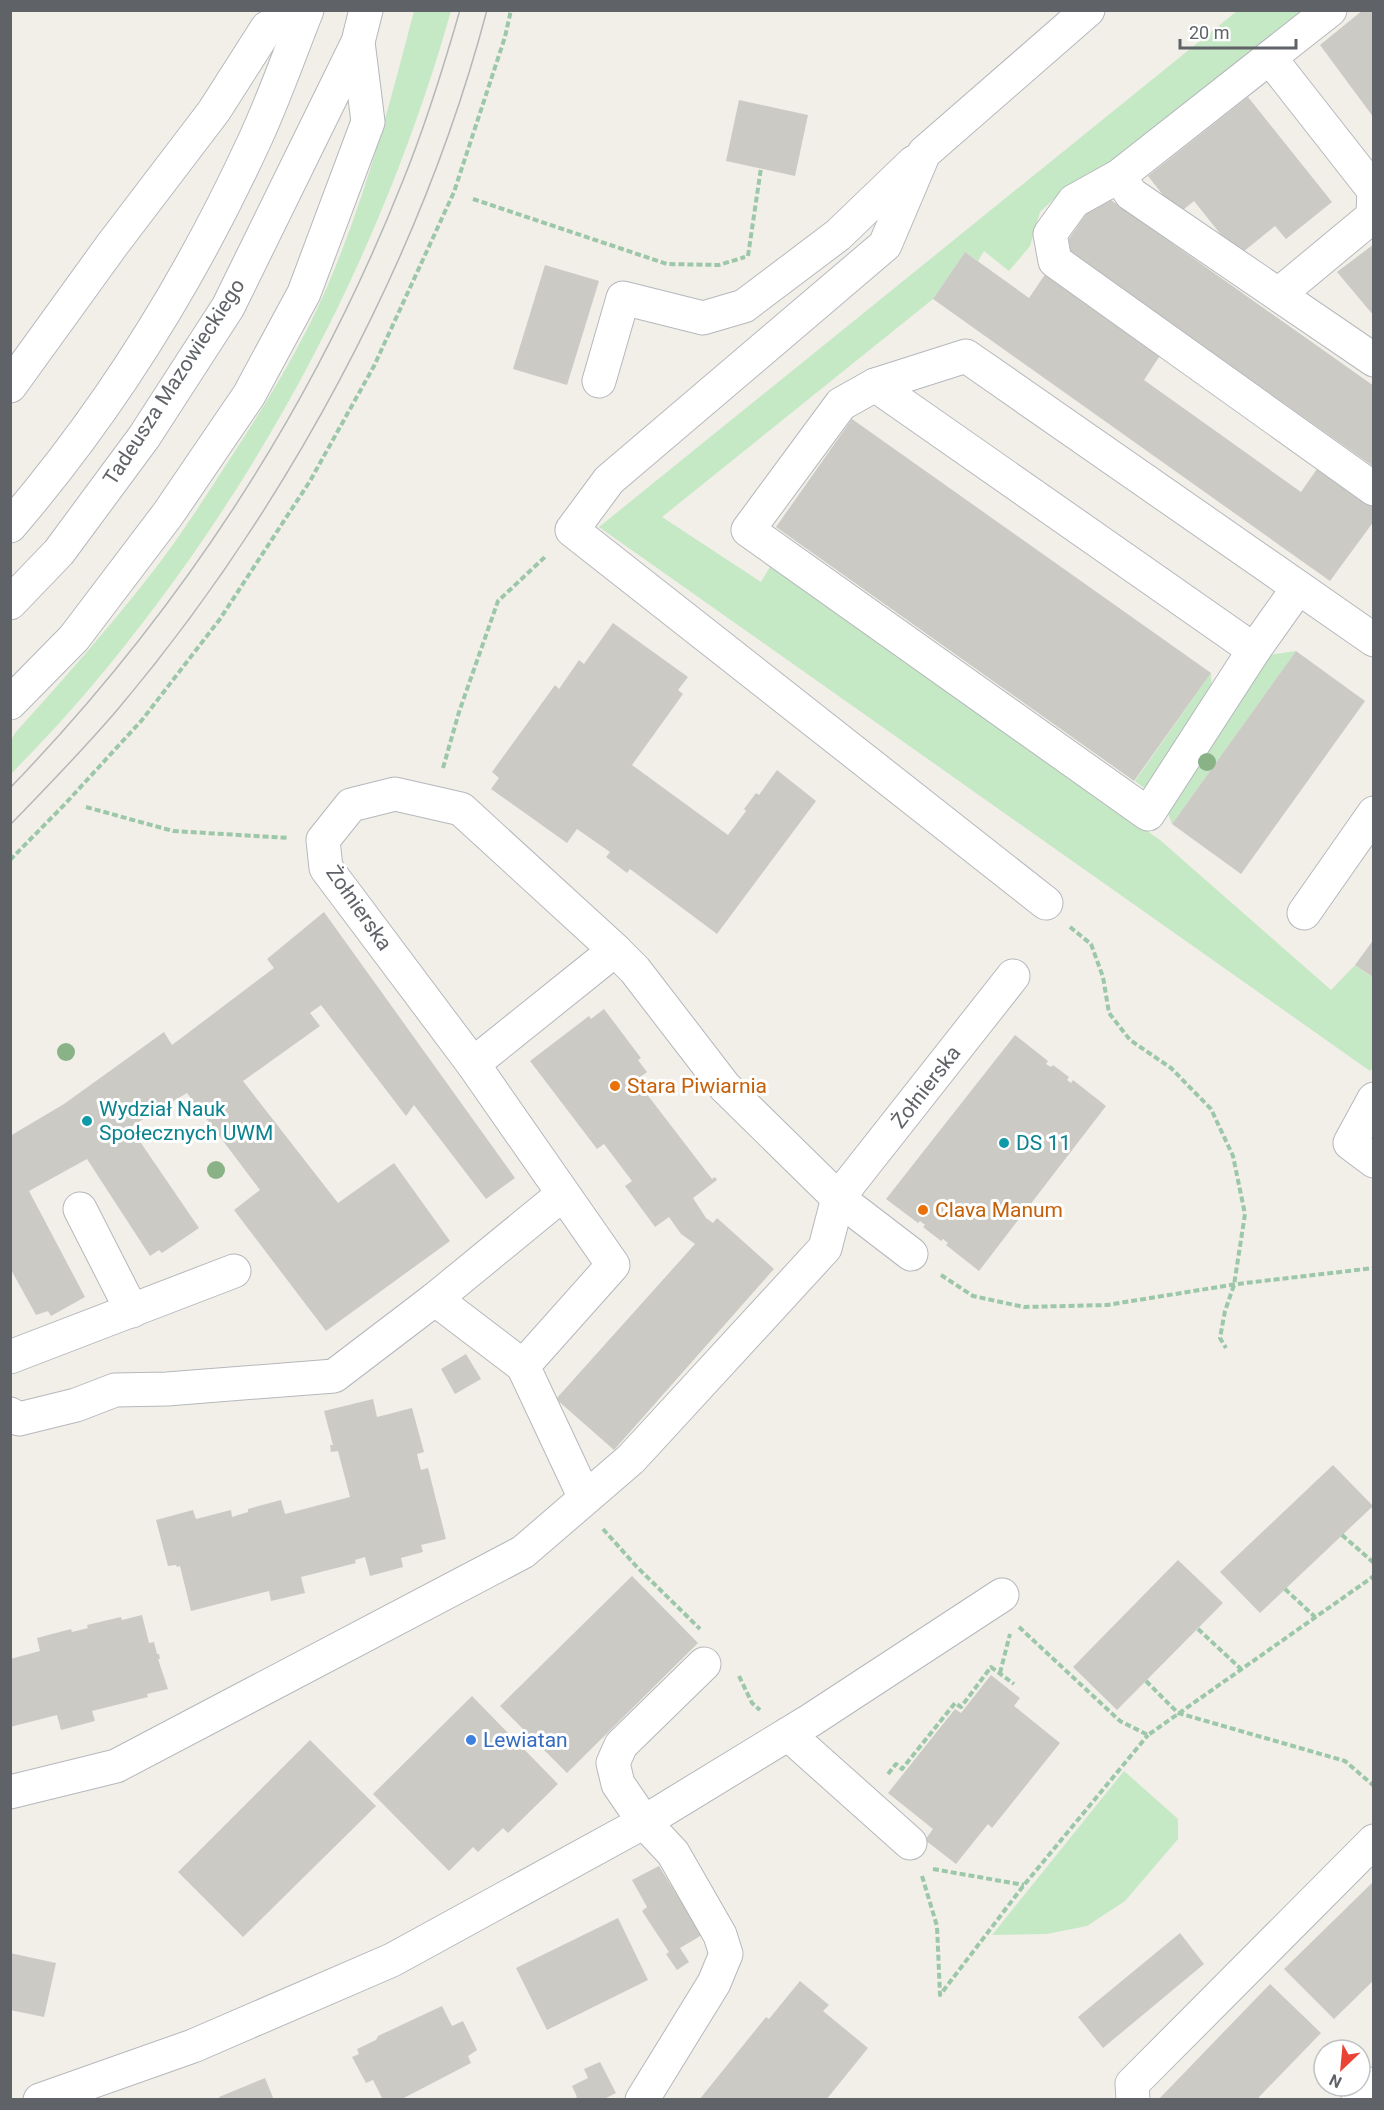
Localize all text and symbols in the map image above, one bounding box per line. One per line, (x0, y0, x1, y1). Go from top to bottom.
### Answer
scale bar (1180, 12, 1296, 50)
text: 20 m (1189, 22, 1229, 43)
street label: Tadeusza Mazowieckiego (98, 274, 250, 490)
street label: Żołnierska (321, 861, 397, 955)
street label: Żołnierska (886, 1041, 966, 1133)
place label: Stara Piwiarnia (627, 1074, 767, 1098)
marker: Stara Piwiarnia (608, 1079, 622, 1093)
place label: Wydział Nauk Społecznych UWM (99, 1097, 273, 1145)
marker: Wydział Nauk Społecznych UWM (80, 1114, 94, 1128)
place label: DS 11 (1016, 1131, 1071, 1155)
marker: DS 11 (997, 1136, 1011, 1150)
place label: Clava Manum (935, 1198, 1063, 1222)
marker: Clava Manum (916, 1203, 930, 1217)
place label: Lewiatan (483, 1728, 568, 1752)
marker: Lewiatan (464, 1733, 478, 1747)
north arrow (1312, 2038, 1372, 2098)
text: N (1326, 2070, 1345, 2092)

